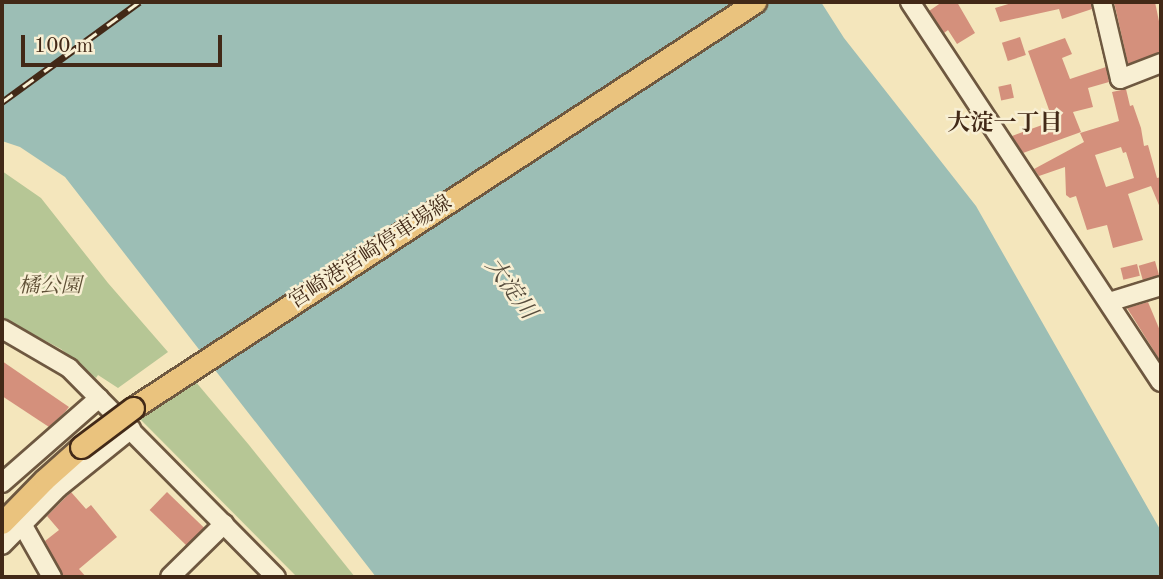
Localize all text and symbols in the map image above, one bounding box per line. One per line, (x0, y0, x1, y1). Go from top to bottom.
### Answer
scale bar (24, 21, 226, 65)
text: 100 m (34, 36, 93, 57)
district label: 大淀一丁目 (948, 110, 1062, 138)
street label: 宮崎港宮崎停車場線 (285, 191, 457, 315)
water label: 大淀川 (479, 253, 541, 325)
park label: 橘公園 (19, 274, 81, 300)

